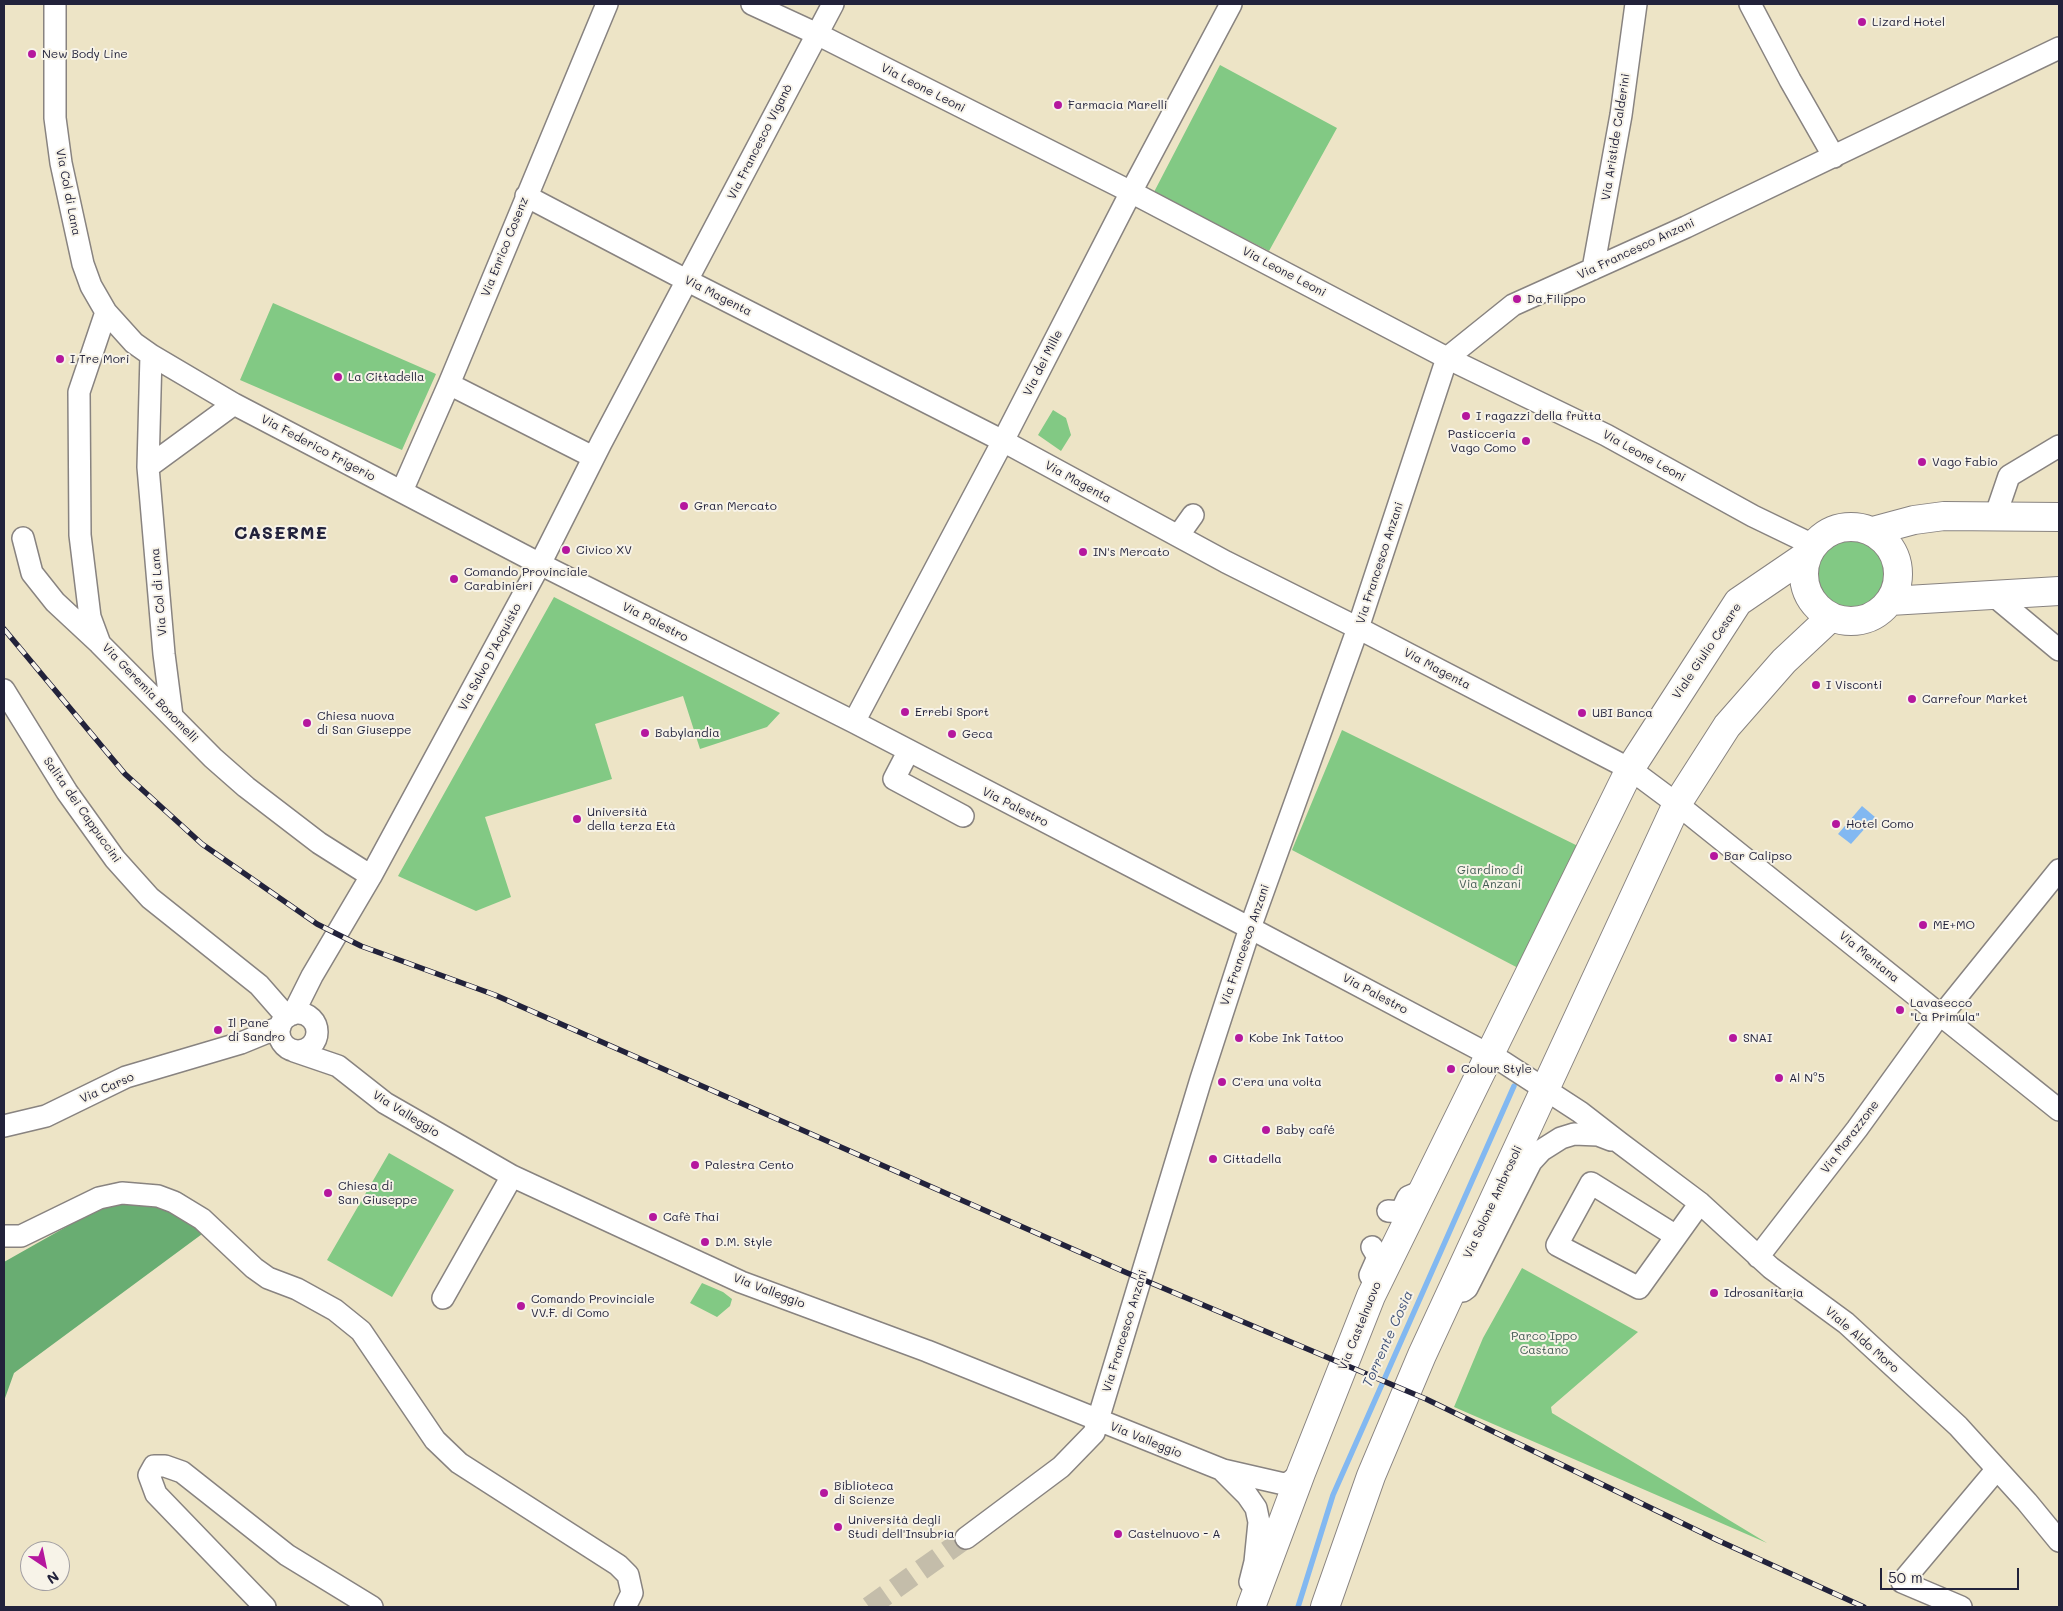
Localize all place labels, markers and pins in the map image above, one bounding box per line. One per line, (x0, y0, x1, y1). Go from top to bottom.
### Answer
place label: Lizard Hotel (1872, 15, 1945, 29)
marker: Lizard Hotel (1856, 16, 1868, 28)
place label: New Body Line (42, 47, 128, 61)
marker: New Body Line (26, 48, 38, 60)
place label: Farmacia Marelli (1068, 98, 1167, 112)
marker: Farmacia Marelli (1052, 99, 1064, 111)
place label: Da Filippo (1527, 292, 1586, 306)
marker: Da Filippo (1511, 293, 1523, 305)
place label: I Tre Mori (70, 352, 129, 366)
marker: I Tre Mori (54, 353, 66, 365)
place label: La Cittadella (348, 370, 424, 384)
marker: La Cittadella (332, 371, 344, 383)
place label: I ragazzi della frutta (1476, 409, 1602, 423)
marker: I ragazzi della frutta (1460, 410, 1472, 422)
place label: Pasticceria Vago Como (1448, 427, 1516, 455)
marker: Pasticceria Vago Como (1520, 435, 1532, 447)
place label: Vago Fabio (1932, 455, 1998, 469)
marker: Vago Fabio (1916, 456, 1928, 468)
place label: Gran Mercato (694, 499, 777, 513)
marker: Gran Mercato (678, 500, 690, 512)
place label: Civico XV (576, 543, 632, 557)
marker: Civico XV (560, 544, 572, 556)
place label: IN's Mercato (1093, 545, 1169, 559)
marker: IN's Mercato (1077, 546, 1089, 558)
place label: Comando Provinciale Carabinieri (464, 565, 588, 593)
marker: Comando Provinciale Carabinieri (448, 573, 460, 585)
place label: I Visconti (1826, 678, 1882, 692)
marker: I Visconti (1810, 679, 1822, 691)
place label: Carrefour Market (1922, 692, 2028, 706)
marker: Carrefour Market (1906, 693, 1918, 705)
place label: Errebi Sport (915, 705, 989, 719)
marker: Errebi Sport (899, 706, 911, 718)
place label: UBI Banca (1592, 706, 1653, 720)
marker: UBI Banca (1576, 707, 1588, 719)
place label: Chiesa nuova di San Giuseppe (317, 709, 411, 737)
marker: Chiesa nuova di San Giuseppe (301, 717, 313, 729)
place label: Babylandia (655, 726, 720, 740)
marker: Babylandia (639, 727, 651, 739)
place label: Geca (962, 727, 993, 741)
marker: Geca (946, 728, 958, 740)
place label: Università della terza Età (587, 805, 676, 833)
marker: Università della terza Età (571, 813, 583, 825)
place label: Hotel Como (1846, 817, 1914, 831)
marker: Hotel Como (1830, 818, 1842, 830)
place label: Bar Calipso (1724, 849, 1792, 863)
marker: Bar Calipso (1708, 850, 1720, 862)
place label: ME+MO (1933, 918, 1975, 932)
marker: ME+MO (1917, 919, 1929, 931)
place label: Lavasecco "La Primula" (1910, 996, 1980, 1024)
marker: Lavasecco "La Primula" (1894, 1004, 1906, 1016)
place label: Il Pane di Sandro (228, 1016, 285, 1044)
marker: Il Pane di Sandro (212, 1024, 224, 1036)
place label: Kobe Ink Tattoo (1249, 1031, 1343, 1045)
place label: SNAI (1743, 1031, 1772, 1045)
marker: Kobe Ink Tattoo (1233, 1032, 1245, 1044)
marker: SNAI (1727, 1032, 1739, 1044)
place label: Colour Style (1461, 1062, 1532, 1076)
marker: Colour Style (1445, 1063, 1457, 1075)
place label: Al N°5 (1789, 1071, 1825, 1085)
marker: Al N°5 (1773, 1072, 1785, 1084)
place label: C'era una volta (1232, 1075, 1322, 1089)
marker: C'era una volta (1216, 1076, 1228, 1088)
place label: Baby café (1276, 1123, 1335, 1137)
marker: Baby café (1260, 1124, 1272, 1136)
place label: Cittadella (1223, 1152, 1282, 1166)
marker: Cittadella (1207, 1153, 1219, 1165)
place label: Palestra Cento (705, 1158, 794, 1172)
marker: Palestra Cento (689, 1159, 701, 1171)
place label: Chiesa di San Giuseppe (338, 1179, 417, 1207)
marker: Chiesa di San Giuseppe (322, 1187, 334, 1199)
place label: Cafè Thai (663, 1210, 719, 1224)
marker: Cafè Thai (647, 1211, 659, 1223)
place label: D.M. Style (715, 1235, 772, 1249)
marker: D.M. Style (699, 1236, 711, 1248)
place label: Idrosanitaria (1724, 1286, 1804, 1300)
marker: Idrosanitaria (1708, 1287, 1720, 1299)
place label: Comando Provinciale VV.F. di Como (531, 1292, 655, 1320)
marker: Comando Provinciale VV.F. di Como (515, 1300, 527, 1312)
place label: Biblioteca di Scienze (834, 1479, 895, 1507)
marker: Biblioteca di Scienze (818, 1487, 830, 1499)
place label: Università degli Studi dell'Insubria (848, 1513, 955, 1541)
marker: Università degli Studi dell'Insubria (832, 1521, 844, 1533)
place label: Castelnuovo - A (1128, 1527, 1220, 1541)
marker: Castelnuovo - A (1112, 1528, 1124, 1540)

